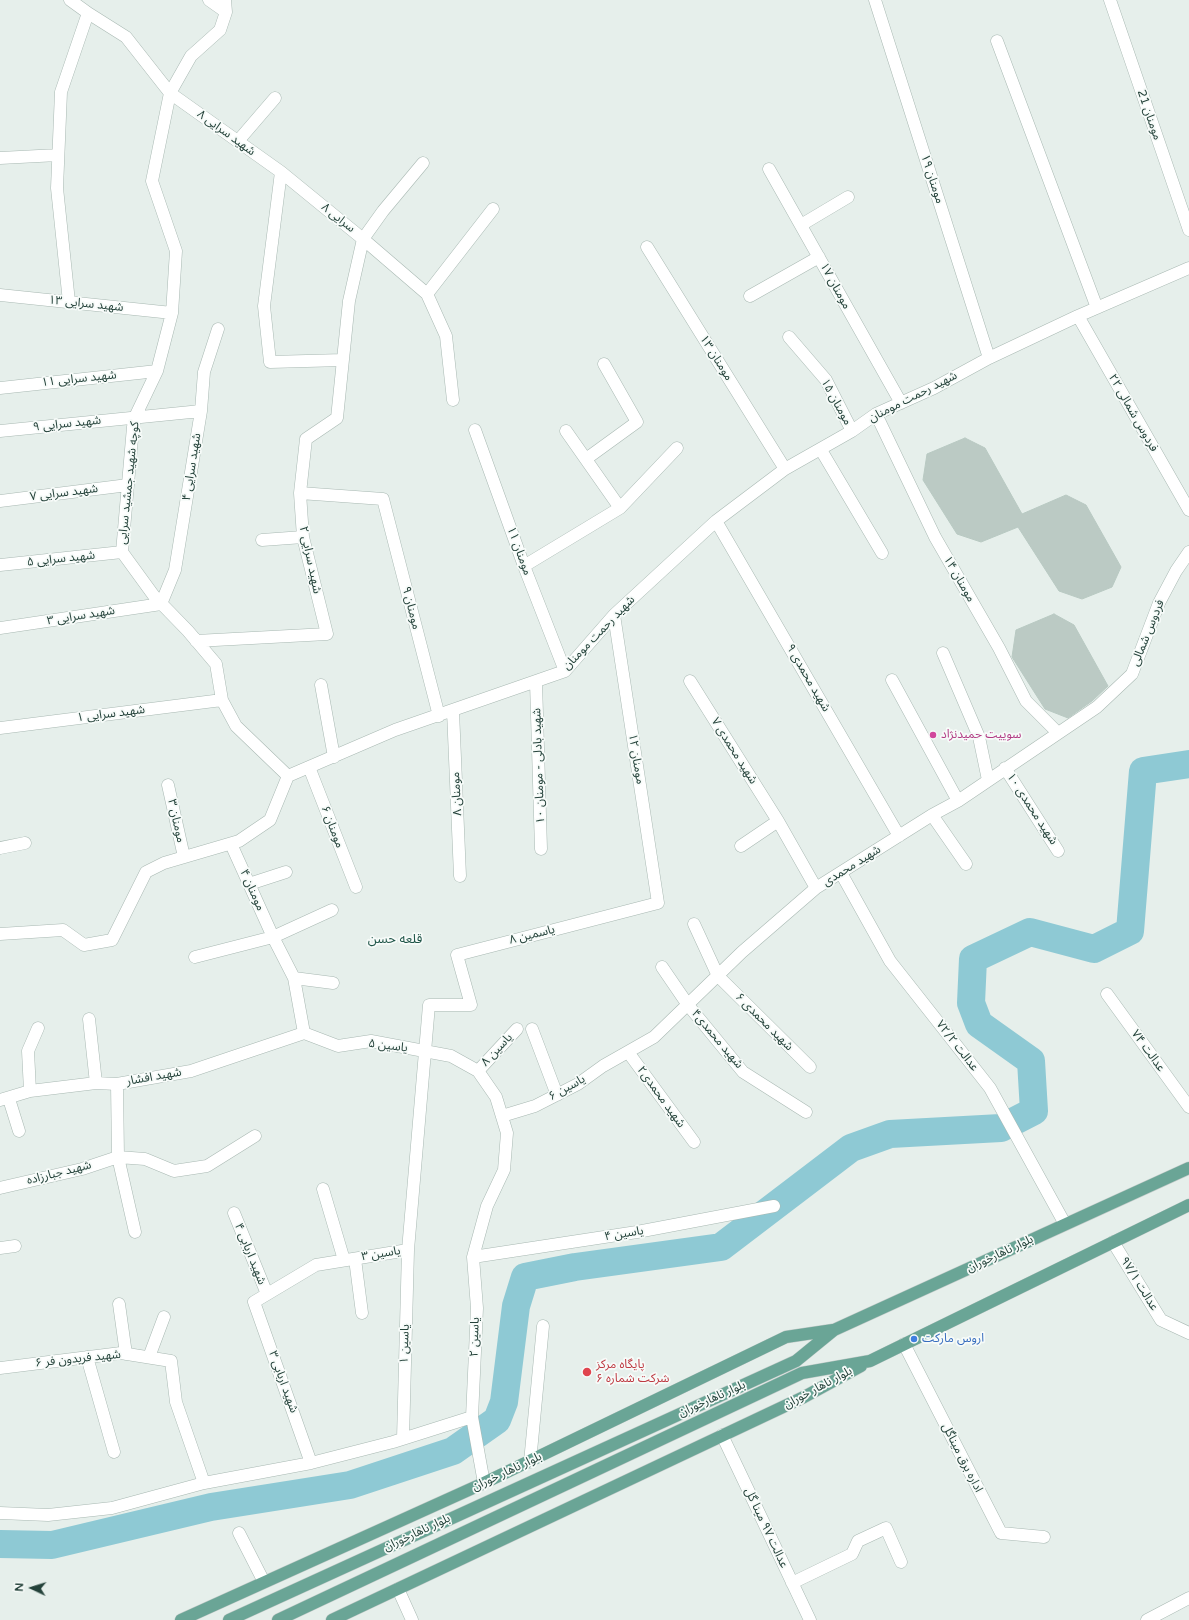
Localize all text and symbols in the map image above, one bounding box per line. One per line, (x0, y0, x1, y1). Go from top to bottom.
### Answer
street label: مومنان 21 (1134, 88, 1164, 142)
street label: شهید سرایی ۸ (194, 107, 258, 159)
street label: مومنان ۱۹ (917, 153, 947, 205)
street label: سرایی ۸ (318, 200, 358, 236)
street label: مومنان ۱۷ (816, 260, 854, 312)
street label: شهید سرایی ۱۳ (48, 293, 124, 315)
street label: مومنان ۱۳ (696, 333, 736, 383)
street label: شهید سرایی ۱۱ (41, 368, 117, 390)
street label: شهید رحمت مومنان (866, 368, 960, 426)
street label: فردوس شمالی ۲۲ (1105, 372, 1161, 454)
street label: مومنان ۱۵ (817, 376, 855, 428)
street label: شهید سرایی ۹ (32, 413, 102, 435)
street label: کوچه شهید جمشید سرایی (115, 421, 143, 545)
street label: شهید سرایی ۴ (180, 432, 204, 502)
street label: شهید سرایی ۷ (29, 482, 99, 504)
street label: شهید سرایی ۲ (296, 525, 324, 595)
street label: مومنان ۱۱ (504, 525, 534, 577)
street label: شهید سرایی ۵ (26, 548, 96, 570)
street label: مومنان ۱۴ (940, 553, 978, 605)
street label: مومنان ۹ (399, 585, 423, 631)
street label: شهید رحمت مومنان (560, 593, 638, 673)
street label: فردوس شمالی (1128, 598, 1168, 668)
street label: شهید سرایی ۳ (46, 604, 116, 628)
street label: ۹ شهید محمدی (783, 642, 833, 714)
street label: شهید سرایی ۱ (76, 703, 146, 725)
street label: شهید بادلی - مومنان ۱۰ (530, 708, 548, 824)
street label: شهید محمدی ۷ (708, 715, 760, 787)
place label: سوییت حمیدنژاد (941, 728, 1021, 742)
marker: سوییت حمیدنژاد (928, 730, 938, 740)
street label: مومنان ۱۲ (625, 733, 647, 785)
street label: ۱۰ شهید محمدی (1003, 770, 1061, 848)
street label: مومنان ۸ (449, 772, 465, 816)
street label: مومنان ۳ (164, 798, 188, 844)
street label: مومنان ۶ (317, 804, 347, 850)
street label: شهید محمدی (820, 842, 884, 890)
street label: ۴ مومنان (236, 867, 268, 913)
street label: یاسمین ۸ (508, 922, 556, 948)
district label: قلعه حسن (368, 932, 422, 948)
street label: ۶ شهید محمدی (732, 990, 796, 1054)
street label: شهید محمدی۴ (688, 1007, 746, 1071)
street label: عدالت ۷۲/۲ (933, 1018, 981, 1074)
street label: عدالت ۷۴ (1128, 1027, 1168, 1075)
street label: یاسین ۸ (478, 1031, 516, 1069)
street label: یاسین ۵ (367, 1036, 409, 1056)
street label: شهید محمدی۲ (634, 1063, 688, 1131)
street label: شهید افشار (125, 1065, 183, 1089)
street label: یاسین ۶ (546, 1072, 588, 1104)
street label: شهید جبارزاده (25, 1158, 93, 1188)
street label: شهید اربابی ۴ (231, 1221, 269, 1287)
street label: یاسین ۴ (603, 1224, 645, 1244)
street label: بلوار ناهارخوران (964, 1232, 1036, 1276)
street label: یاسین ۳ (360, 1244, 402, 1264)
street label: ۹۷/۱ عدالت (1117, 1255, 1161, 1313)
street label: یاسین ۲ (467, 1317, 483, 1357)
street label: یاسین ۱ (397, 1324, 413, 1364)
place label: اروس مارکت (922, 1332, 984, 1346)
marker: اروس مارکت (909, 1334, 919, 1344)
street label: شهید فریدون فر ۶ (34, 1347, 122, 1371)
street label: شهید اربابی ۳ (265, 1349, 301, 1415)
place label: پایگاه مرکز شرکت شماره ۶ (596, 1358, 669, 1386)
street label: بلوار ناهار خوران (781, 1364, 855, 1412)
marker: پایگاه مرکز شرکت شماره ۶ (581, 1366, 593, 1378)
street label: بلوار ناهارخوران (676, 1378, 748, 1420)
street label: اداره برق میناگل (938, 1421, 986, 1495)
street label: بلوار ناهار خوران (470, 1450, 544, 1494)
street label: عدالت ۹۷ مینا گل (741, 1486, 791, 1570)
street label: بلوار ناهارخوران (381, 1511, 453, 1555)
north arrow (12, 1568, 52, 1608)
text: N (13, 1582, 26, 1592)

